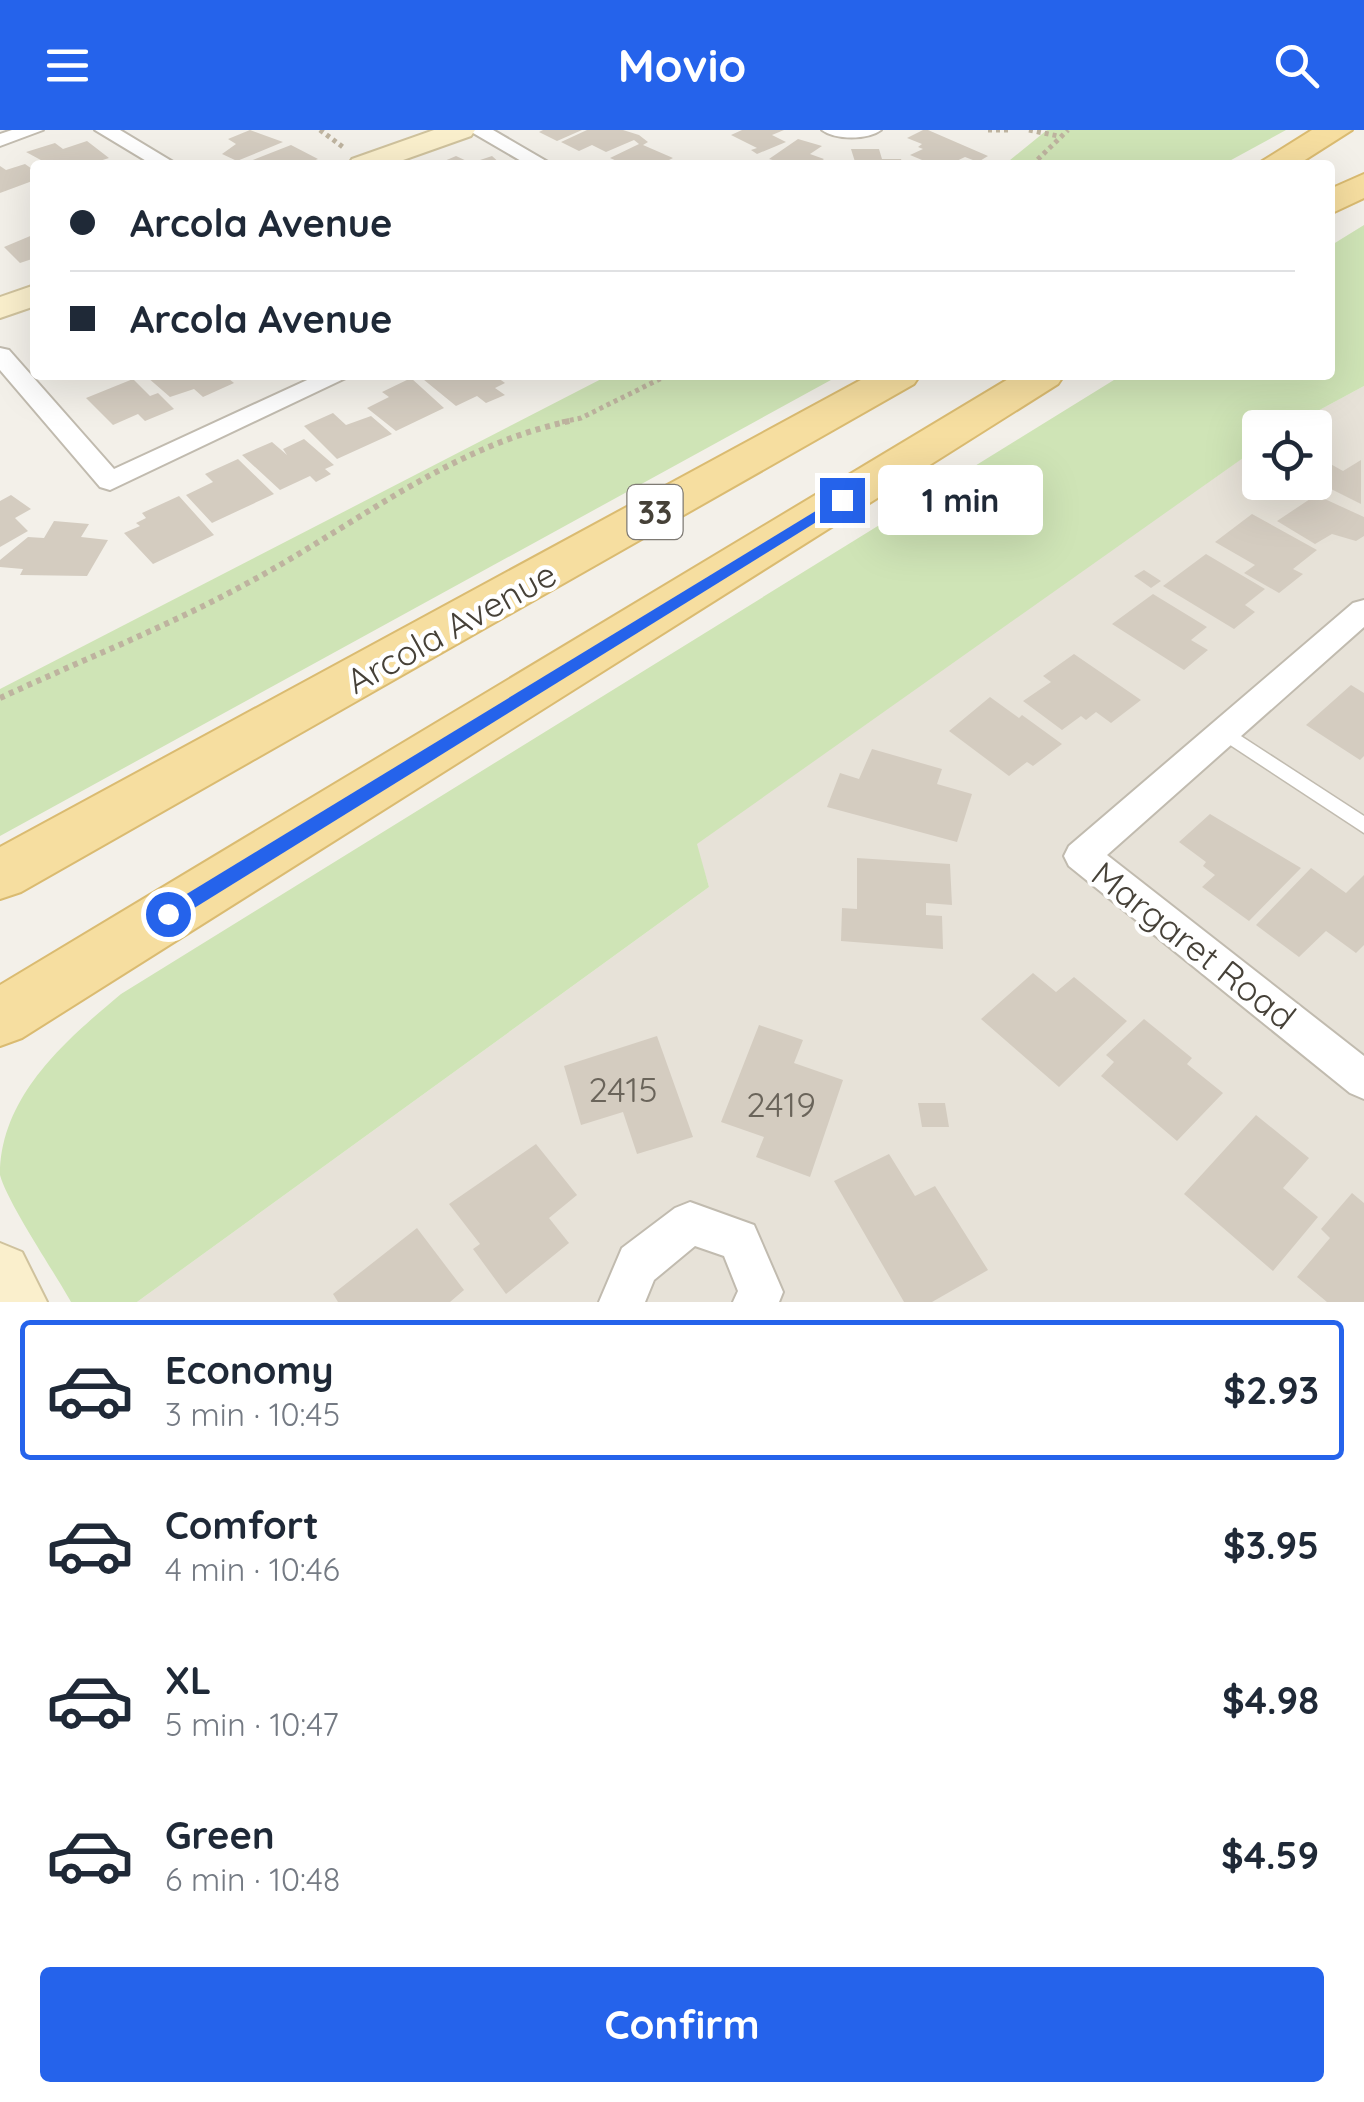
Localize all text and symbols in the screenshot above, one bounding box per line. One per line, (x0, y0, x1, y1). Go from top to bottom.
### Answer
text: Movio (618, 37, 746, 93)
icon: menu (40, 38, 95, 93)
icon: search (1269, 38, 1324, 93)
text: Arcola Avenue (130, 199, 392, 247)
text: Arcola Avenue (130, 295, 392, 343)
map controls (1242, 410, 1332, 500)
button: locate (1242, 410, 1332, 500)
callout: 1 min (877, 465, 1042, 535)
route end (820, 478, 865, 523)
text: 1 min (922, 480, 999, 520)
road number: 33 (628, 485, 682, 539)
street label: Arcola Avenue (338, 551, 564, 703)
street label: Margaret Road (1083, 852, 1305, 1038)
route start (146, 892, 191, 937)
house number: 2415 (588, 1067, 658, 1111)
house number: 2419 (746, 1082, 816, 1126)
icon: car (45, 1345, 135, 1435)
text: Economy (165, 1346, 334, 1394)
text: $2.93 (1223, 1366, 1319, 1414)
text: 3 min · 10:45 (165, 1394, 340, 1434)
icon: car (45, 1500, 135, 1590)
text: Comfort (165, 1501, 319, 1549)
text: $3.95 (1223, 1521, 1319, 1569)
text: 4 min · 10:46 (165, 1549, 340, 1589)
icon: car (45, 1655, 135, 1745)
text: XL (165, 1656, 211, 1704)
text: $4.98 (1222, 1676, 1319, 1724)
text: 5 min · 10:47 (165, 1704, 339, 1744)
icon: car (45, 1810, 135, 1900)
text: Green (165, 1811, 275, 1859)
text: $4.59 (1221, 1831, 1319, 1879)
text: 6 min · 10:48 (165, 1859, 340, 1899)
button: Confirm (40, 1967, 1324, 2082)

